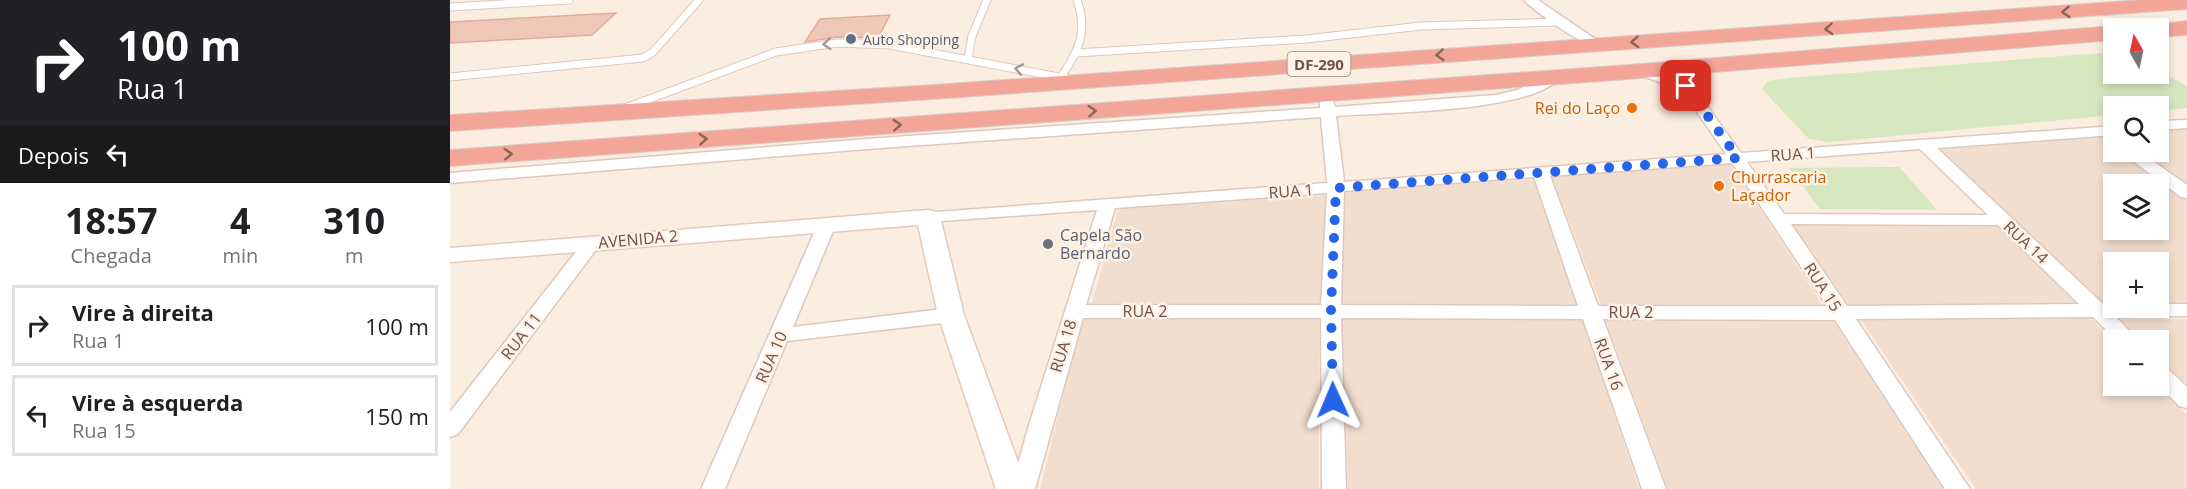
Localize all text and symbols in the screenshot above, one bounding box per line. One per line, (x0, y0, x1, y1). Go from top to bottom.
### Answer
one-way arrow (2061, 5, 2070, 18)
text: 100 m (117, 16, 241, 73)
north arrow (2103, 18, 2169, 84)
map controls (2103, 18, 2169, 396)
one-way arrow (1825, 22, 1834, 35)
icon: right (18, 24, 96, 102)
place label: Auto Shopping (863, 30, 959, 49)
marker: Auto Shopping (844, 32, 858, 46)
one-way arrow (1630, 35, 1639, 48)
one-way arrow (822, 37, 831, 50)
one-way arrow (1436, 49, 1445, 62)
road number: DF-290 (1288, 52, 1350, 76)
pin (1660, 60, 1711, 111)
one-way arrow (1015, 63, 1025, 76)
icon: arrive (1669, 69, 1702, 102)
text: Rua 1 (117, 70, 188, 107)
button: search (2103, 96, 2169, 162)
place label: Rei do Laço (1535, 97, 1620, 119)
marker: Rei do Laço (1625, 101, 1639, 115)
one-way arrow (1087, 105, 1096, 118)
one-way arrow (893, 119, 902, 132)
one-way arrow (698, 133, 707, 146)
icon: left (101, 138, 134, 171)
text: Depois (18, 140, 89, 170)
street label: RUA 1 (1770, 141, 1816, 167)
one-way arrow (504, 147, 513, 160)
place label: Churrascaria Laçador (1731, 166, 1826, 206)
button: layers (2103, 174, 2169, 240)
street label: RUA 1 (1268, 178, 1314, 204)
marker: Churrascaria Laçador (1712, 179, 1726, 193)
text: 18:57 (65, 196, 158, 245)
text: 4 (230, 196, 251, 245)
text: 310 (323, 196, 385, 245)
street label: RUA 14 (1999, 216, 2053, 268)
place label: Capela São Bernardo (1060, 224, 1142, 264)
street label: AVENIDA 2 (597, 225, 679, 253)
marker: Capela São Bernardo (1041, 237, 1055, 251)
text: Chegada (71, 242, 152, 269)
text: min (222, 242, 258, 269)
text: m (345, 242, 363, 269)
button: + (2103, 252, 2169, 318)
street label: RUA 15 (1799, 258, 1847, 316)
text: Vire à direita (72, 297, 214, 327)
street label: RUA 2 (1123, 300, 1167, 322)
street label: RUA 2 (1609, 301, 1653, 323)
street label: RUA 11 (496, 308, 546, 364)
icon: right (21, 309, 54, 342)
text: 100 m (365, 311, 429, 341)
street label: RUA 18 (1045, 317, 1081, 375)
text: Rua 1 (72, 327, 124, 354)
street label: RUA 10 (750, 328, 792, 386)
button: − (2103, 330, 2169, 396)
street label: RUA 16 (1589, 335, 1629, 393)
position arrow (1301, 368, 1365, 432)
text: Vire à esquerda (72, 387, 243, 417)
icon: left (21, 399, 54, 432)
text: 150 m (365, 401, 429, 431)
text: Rua 15 (72, 417, 136, 444)

